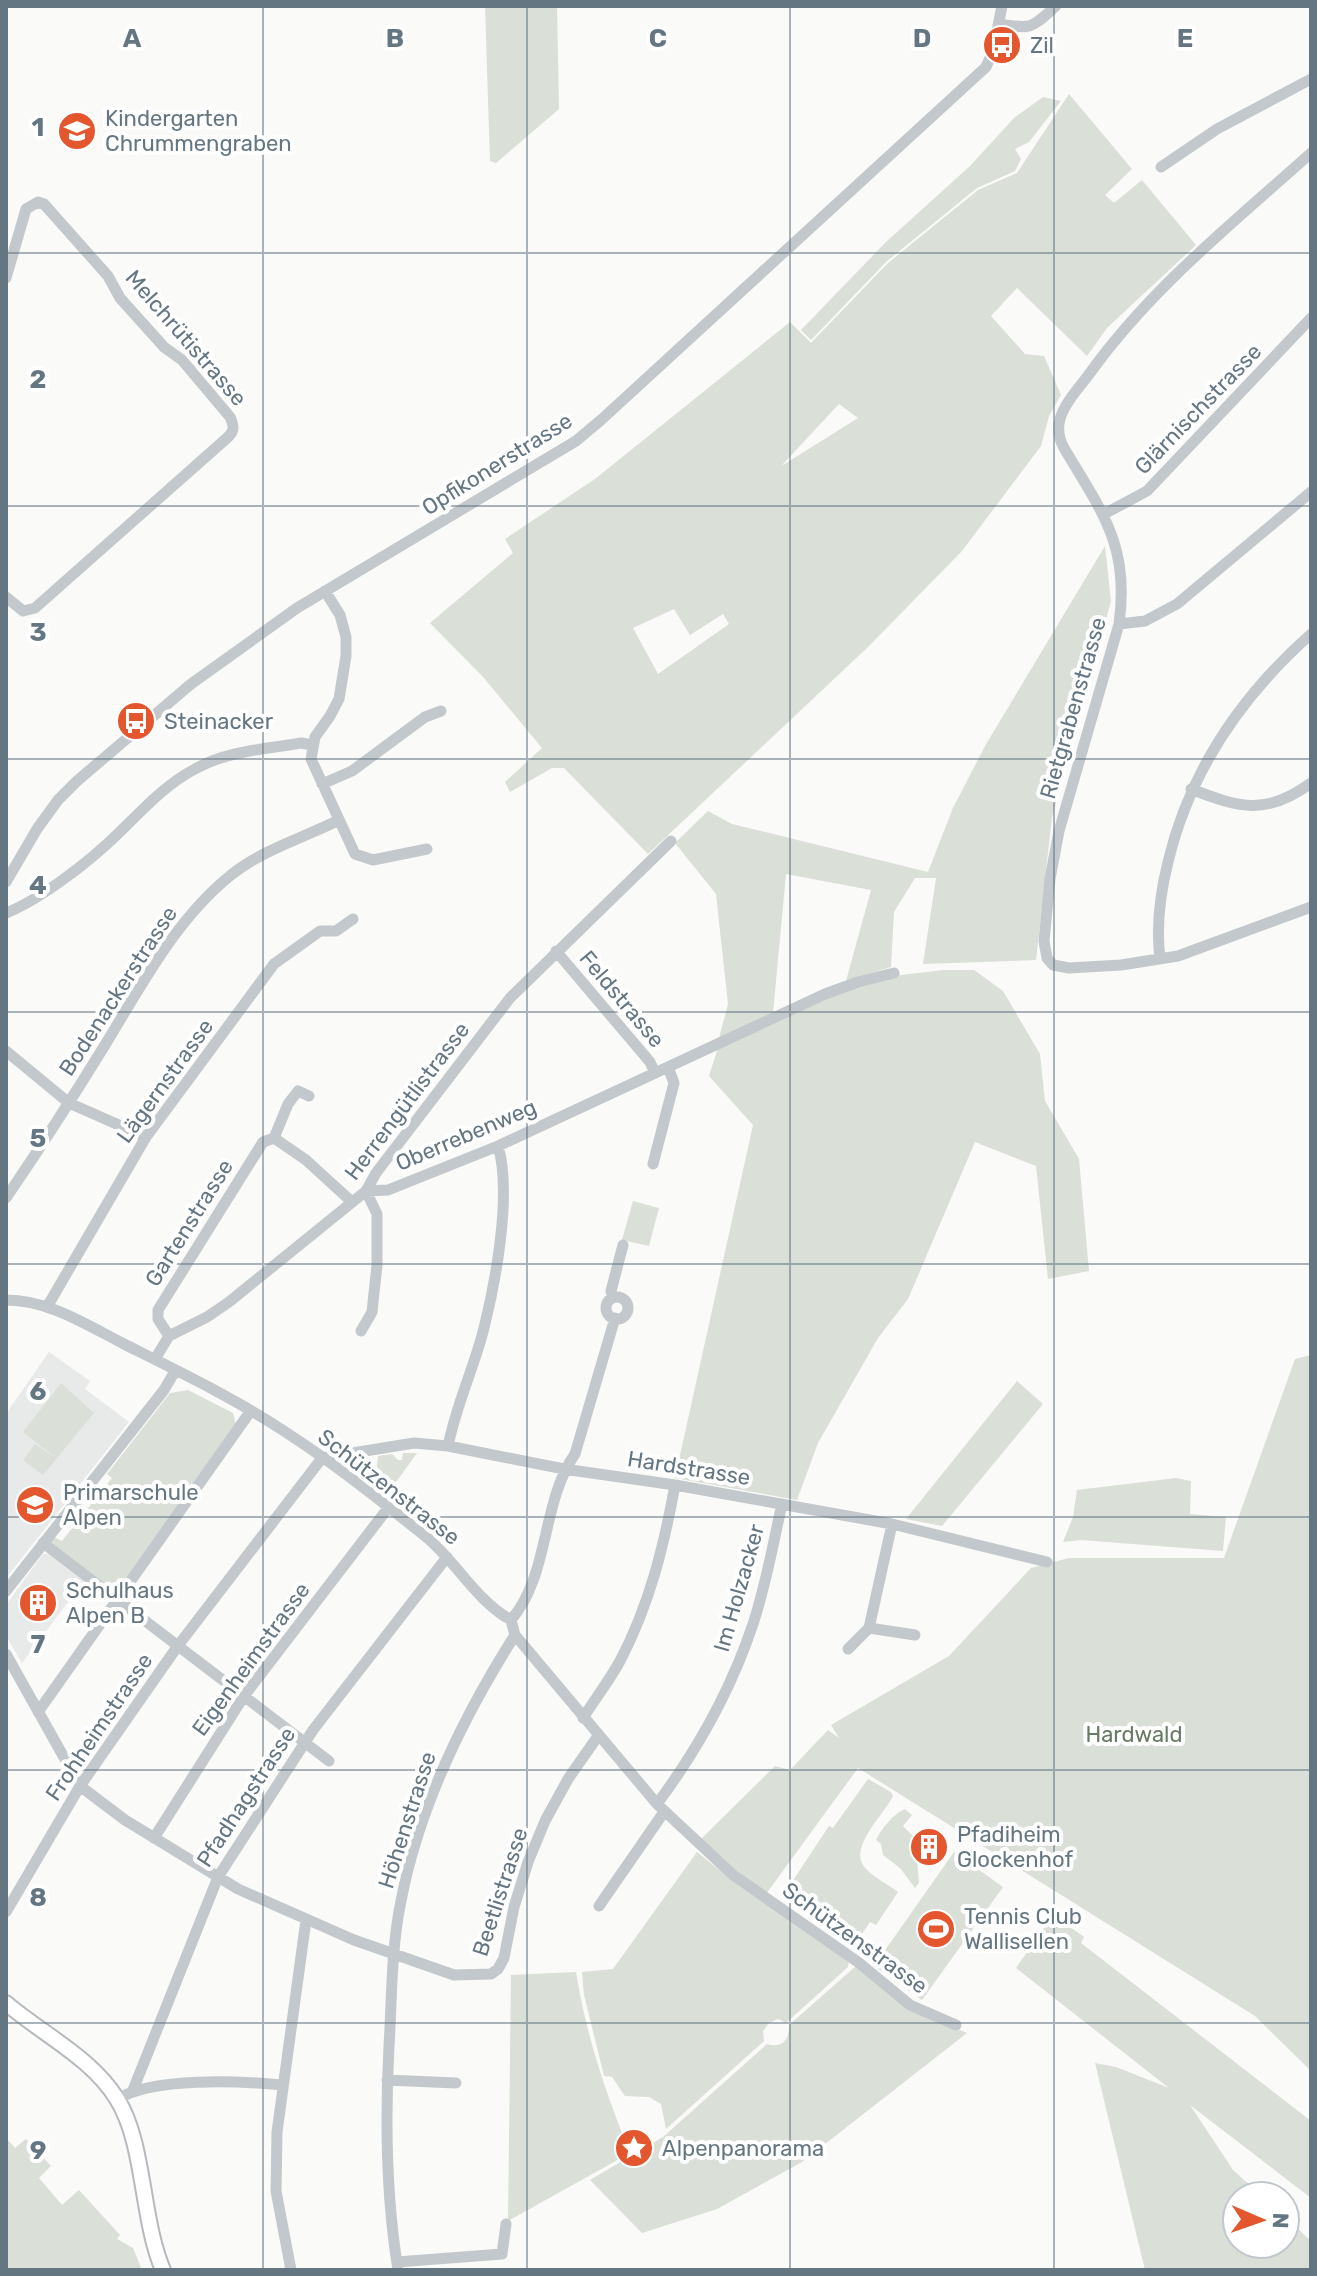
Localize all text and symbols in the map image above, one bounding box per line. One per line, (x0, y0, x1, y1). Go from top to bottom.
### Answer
text: A (123, 23, 142, 54)
text: B (386, 23, 404, 54)
text: C (649, 23, 667, 54)
text: D (913, 23, 931, 54)
text: E (1177, 23, 1193, 54)
bus stop icon: Zil (981, 24, 1023, 66)
place label: Zil (1030, 32, 1054, 59)
place label: Kindergarten Chrummengraben (105, 105, 292, 157)
school or university icon: Kindergarten Chrummengraben (56, 110, 98, 152)
text: 1 (32, 112, 44, 143)
street label: Melchrütistrasse (120, 265, 252, 411)
street label: Glärnischstrasse (1129, 338, 1267, 480)
text: 2 (30, 364, 46, 395)
street label: Opfikonerstrasse (417, 407, 577, 521)
street label: Rietgrabenstrasse (1034, 614, 1112, 802)
text: 3 (29, 617, 47, 648)
bus stop icon: Steinacker (115, 700, 157, 742)
place label: Steinacker (164, 708, 274, 735)
text: 4 (29, 870, 47, 901)
street label: Bodenackerstrasse (53, 901, 183, 1081)
street label: Feldstrasse (574, 945, 670, 1053)
street label: Lägernstrasse (111, 1014, 219, 1148)
street label: Herrengütlistrasse (339, 1017, 475, 1185)
street label: Oberrebenweg (391, 1093, 541, 1177)
text: 5 (30, 1123, 46, 1154)
street label: Gartenstrasse (139, 1155, 239, 1291)
text: 6 (30, 1376, 47, 1407)
street label: Schützenstrasse (313, 1423, 465, 1551)
street label: Hardstrasse (626, 1445, 752, 1491)
place label: Primarschule Alpen (63, 1479, 199, 1531)
school or university icon: Primarschule Alpen (14, 1484, 56, 1526)
street label: Im Holzacker (708, 1520, 770, 1655)
place label: Schulhaus Alpen B (66, 1577, 174, 1629)
street label: Eigenheimstrasse (186, 1577, 316, 1741)
building icon: Schulhaus Alpen B (17, 1582, 59, 1624)
text: 7 (31, 1629, 46, 1660)
street label: Frohheimstrasse (40, 1648, 158, 1806)
park label: Hardwald (1086, 1721, 1182, 1748)
street label: Pfadhagstrasse (191, 1722, 301, 1872)
street label: Höhenstrasse (372, 1748, 442, 1892)
place label: Pfadiheim Glockenhof (957, 1821, 1073, 1873)
street label: Beetlistrasse (467, 1824, 533, 1960)
building icon: Pfadiheim Glockenhof (908, 1826, 950, 1868)
street label: Schützenstrasse (777, 1876, 933, 2000)
text: 8 (29, 1882, 47, 1913)
place label: Tennis Club Wallisellen (964, 1903, 1082, 1955)
sports icon: Tennis Club Wallisellen (915, 1908, 957, 1950)
place icon: Alpenpanorama (613, 2127, 655, 2169)
text: 9 (30, 2135, 46, 2166)
place label: Alpenpanorama (662, 2135, 824, 2162)
north arrow (1221, 2180, 1301, 2260)
text: N (1267, 2212, 1294, 2229)

